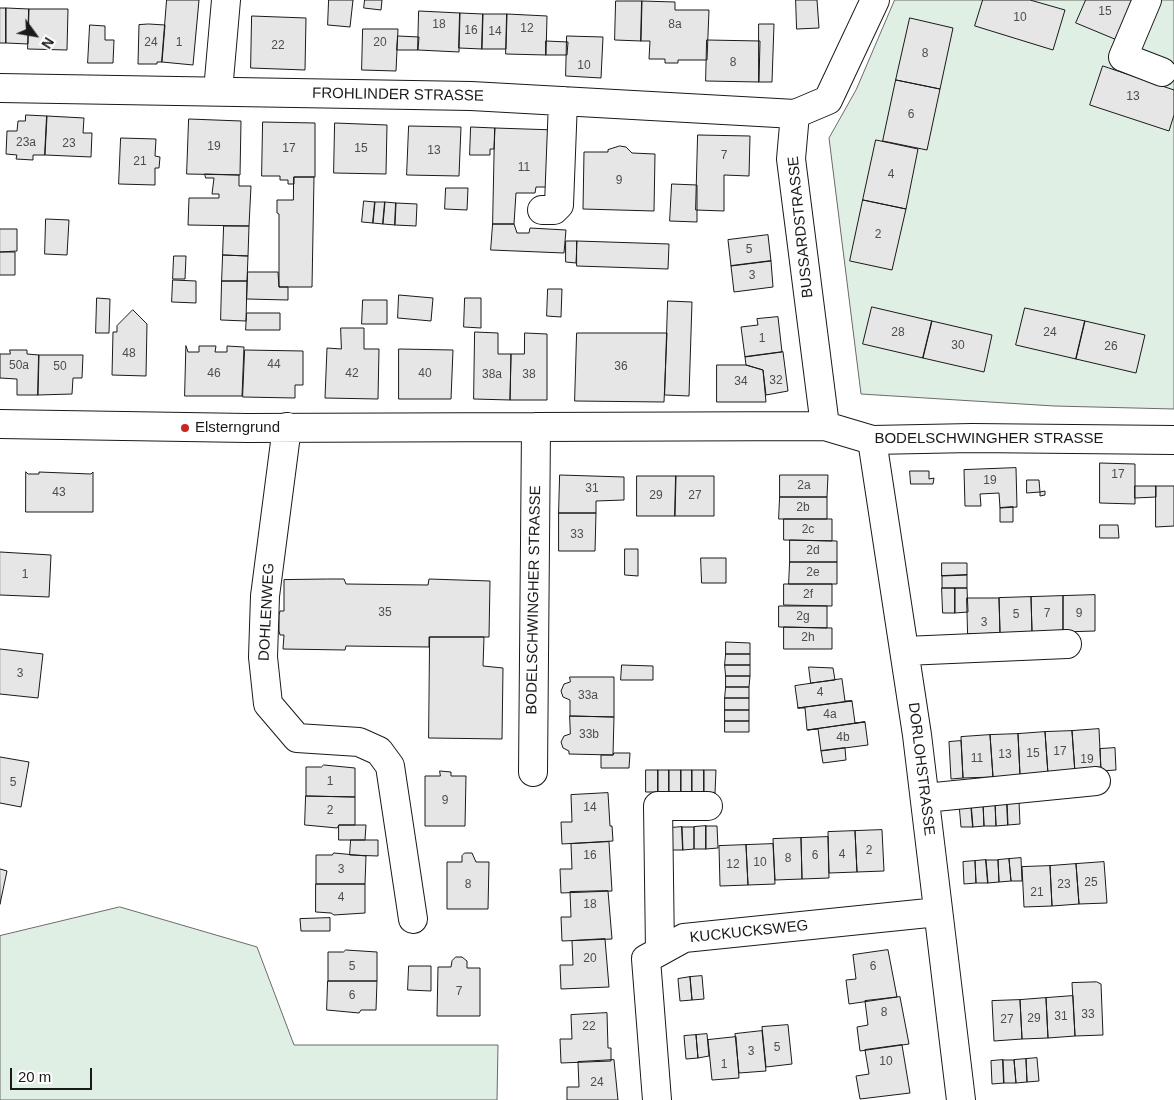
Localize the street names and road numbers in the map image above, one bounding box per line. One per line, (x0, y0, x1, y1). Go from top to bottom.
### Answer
street label: FROHLINDER STRASSE (312, 85, 484, 105)
street label: BUSSARDSTRASSE (785, 155, 817, 299)
street label: BODELSCHWINGHER STRASSE (874, 430, 1104, 448)
street label: BODELSCHWINGHER STRASSE (523, 485, 545, 715)
street label: DOHLENWEG (255, 562, 279, 662)
street label: DORLOHSTRASSE (904, 701, 938, 837)
street label: KUCKUCKSWEG (689, 917, 809, 947)

